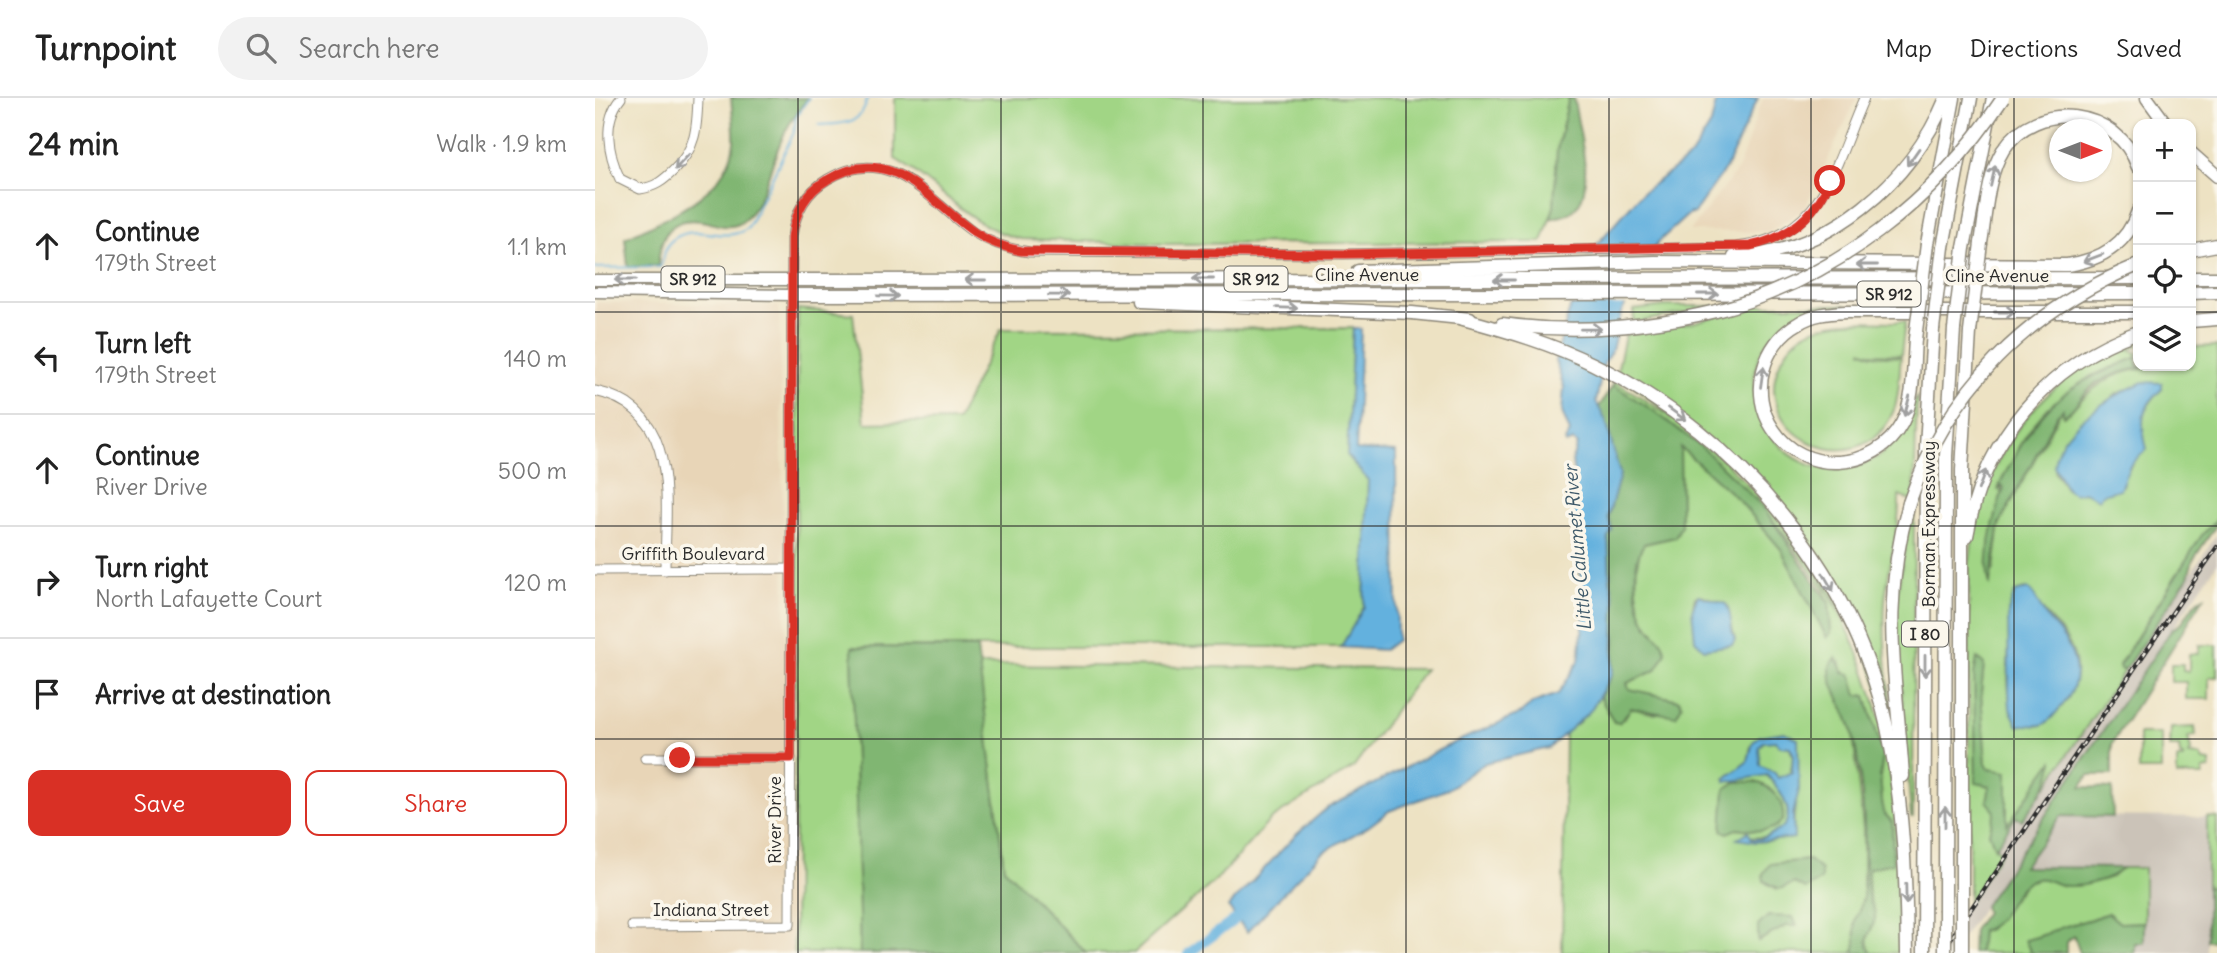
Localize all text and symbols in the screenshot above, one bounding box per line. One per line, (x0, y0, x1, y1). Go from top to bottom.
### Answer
search box (218, 17, 708, 80)
text: Turnpoint (35, 27, 176, 69)
icon: search (242, 29, 280, 67)
text: Search here (298, 32, 439, 65)
text: Map (1885, 33, 1932, 63)
text: Directions (1970, 33, 2078, 63)
text: Saved (2116, 33, 2182, 63)
north arrow (2049, 119, 2112, 182)
map controls (2133, 119, 2196, 371)
button: + (2133, 119, 2196, 182)
text: 24 min (28, 125, 119, 163)
text: Walk · 1.9 km (436, 129, 567, 158)
one-way arrow (1906, 147, 1920, 166)
one-way arrow (673, 153, 690, 170)
route start (1814, 165, 1845, 196)
one-way arrow (1988, 166, 2001, 188)
button: − (2133, 182, 2196, 245)
text: Continue (95, 215, 200, 248)
icon: ahead (28, 227, 66, 265)
text: 1.1 km (508, 232, 567, 261)
button: locate (2133, 245, 2196, 308)
text: 179th Street (95, 248, 217, 277)
one-way arrow (2083, 253, 2104, 266)
one-way arrow (1855, 258, 1878, 272)
street label: Cline Avenue (1315, 263, 1419, 286)
street label: Cline Avenue (1945, 264, 2049, 287)
road number: SR 912 (661, 266, 725, 292)
road number: SR 912 (1225, 266, 1287, 292)
one-way arrow (1192, 272, 1215, 286)
one-way arrow (614, 273, 637, 287)
one-way arrow (964, 273, 987, 287)
one-way arrow (1493, 273, 1516, 287)
road number: SR 912 (1857, 282, 1921, 306)
one-way arrow (1696, 287, 1719, 301)
one-way arrow (1047, 288, 1070, 302)
one-way arrow (876, 289, 899, 303)
one-way arrow (1275, 302, 1298, 315)
one-way arrow (1993, 305, 2016, 319)
button: layers (2133, 308, 2196, 371)
one-way arrow (1580, 322, 1603, 336)
text: Turn left (95, 327, 191, 360)
icon: left (28, 339, 66, 377)
text: 140 m (504, 344, 567, 373)
text: 179th Street (95, 360, 217, 389)
one-way arrow (1756, 366, 1769, 389)
one-way arrow (1900, 394, 1913, 417)
one-way arrow (1667, 407, 1686, 422)
text: Continue (95, 439, 200, 472)
street label: Borman Expressway (1917, 440, 1940, 608)
icon: ahead (28, 451, 66, 489)
text: 500 m (498, 456, 567, 485)
water label: Little Calumet River (1558, 462, 1596, 632)
one-way arrow (1977, 470, 1990, 492)
text: River Drive (95, 472, 208, 501)
street label: Griffith Boulevard (621, 542, 765, 565)
text: Turn right (95, 551, 208, 584)
icon: right (28, 563, 66, 601)
text: 120 m (504, 568, 567, 597)
one-way arrow (1821, 571, 1835, 591)
text: North Lafayette Court (95, 584, 322, 613)
road number: I 80 (1902, 622, 1948, 646)
one-way arrow (1918, 654, 1932, 677)
icon: arrive (28, 675, 66, 713)
text: Arrive at destination (95, 678, 331, 711)
route end (664, 742, 695, 773)
button: Save (28, 770, 291, 836)
button: Share (305, 770, 567, 836)
street label: River Drive (763, 776, 786, 864)
one-way arrow (1938, 805, 1952, 828)
one-way arrow (1899, 882, 1913, 905)
street label: Indiana Street (653, 898, 769, 921)

